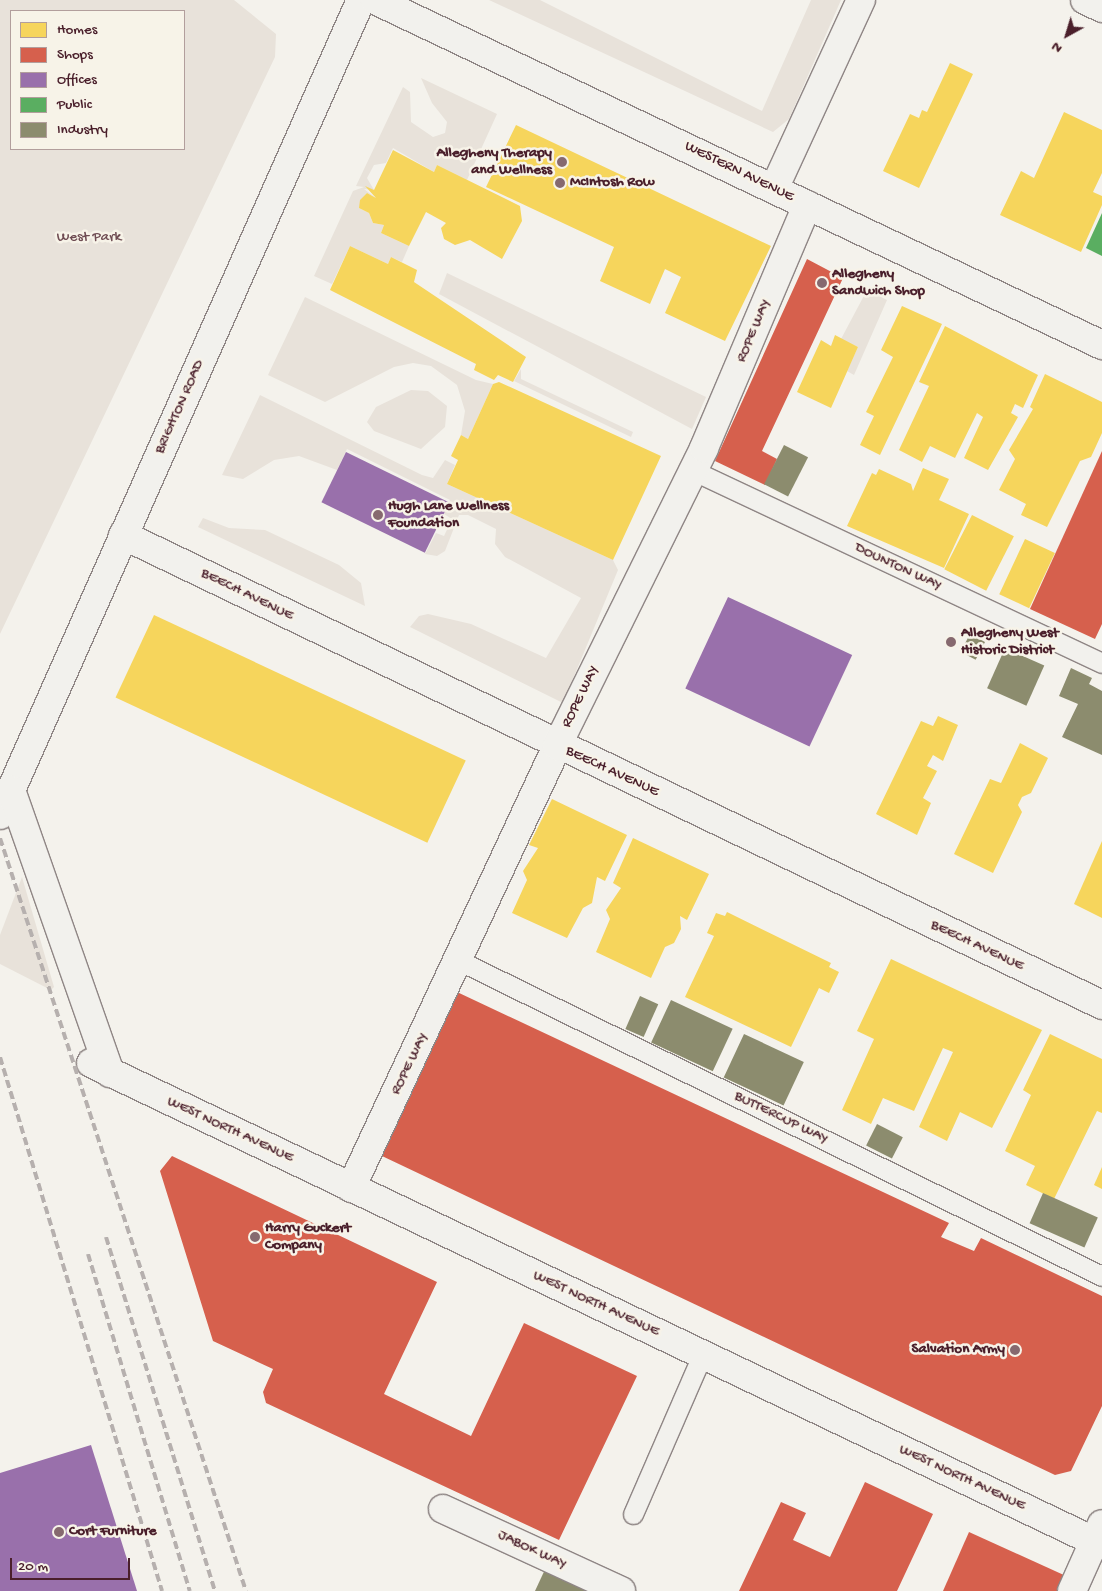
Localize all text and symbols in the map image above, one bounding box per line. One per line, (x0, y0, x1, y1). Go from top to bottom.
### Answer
legend (10, 10, 185, 150)
north arrow (1042, 10, 1092, 60)
text: Homes (57, 21, 97, 39)
text: N (1048, 38, 1066, 57)
text: Shops (57, 46, 93, 64)
text: Offices (57, 71, 97, 89)
text: Public (57, 96, 92, 114)
text: Industry (57, 121, 108, 139)
street label: WESTERN AVENUE (681, 138, 797, 206)
place label: Allegheny Therapy and Wellness (436, 144, 552, 179)
marker: Allegheny Therapy and Wellness (556, 156, 568, 168)
place label: McIntosh Row (570, 174, 655, 192)
marker: McIntosh Row (554, 177, 566, 189)
park label: West Park (57, 229, 121, 247)
place label: Allegheny Sandwich Shop (832, 265, 925, 300)
marker: Allegheny Sandwich Shop (816, 277, 828, 289)
street label: ROPE WAY (733, 297, 775, 365)
street label: BRIGHTON ROAD (151, 357, 209, 457)
place label: Hugh Lane Wellness Foundation (388, 497, 509, 532)
marker: Hugh Lane Wellness Foundation (372, 509, 384, 521)
street label: DOUNTON WAY (852, 539, 944, 595)
street label: BEECH AVENUE (198, 565, 296, 625)
place label: Allegheny West Historic District (961, 624, 1059, 659)
marker: Allegheny West Historic District (945, 636, 957, 648)
street label: ROPE WAY (558, 663, 604, 731)
street label: BEECH AVENUE (562, 743, 662, 801)
street label: BEECH AVENUE (927, 917, 1027, 975)
street label: ROPE WAY (387, 1030, 433, 1098)
street label: BUTTERCUP WAY (731, 1087, 831, 1149)
street label: WEST NORTH AVENUE (164, 1093, 296, 1167)
place label: Harry Guckert Company (265, 1219, 351, 1254)
marker: Harry Guckert Company (249, 1231, 261, 1243)
street label: WEST NORTH AVENUE (530, 1267, 662, 1341)
place label: Salvation Army (911, 1341, 1005, 1359)
marker: Salvation Army (1009, 1344, 1021, 1356)
street label: WEST NORTH AVENUE (896, 1441, 1028, 1515)
place label: Cort Furniture (69, 1523, 157, 1541)
marker: Cort Furniture (53, 1526, 65, 1538)
street label: JABOK WAY (495, 1526, 569, 1574)
scale bar (12, 1548, 132, 1580)
text: 20 m (18, 1558, 48, 1576)

